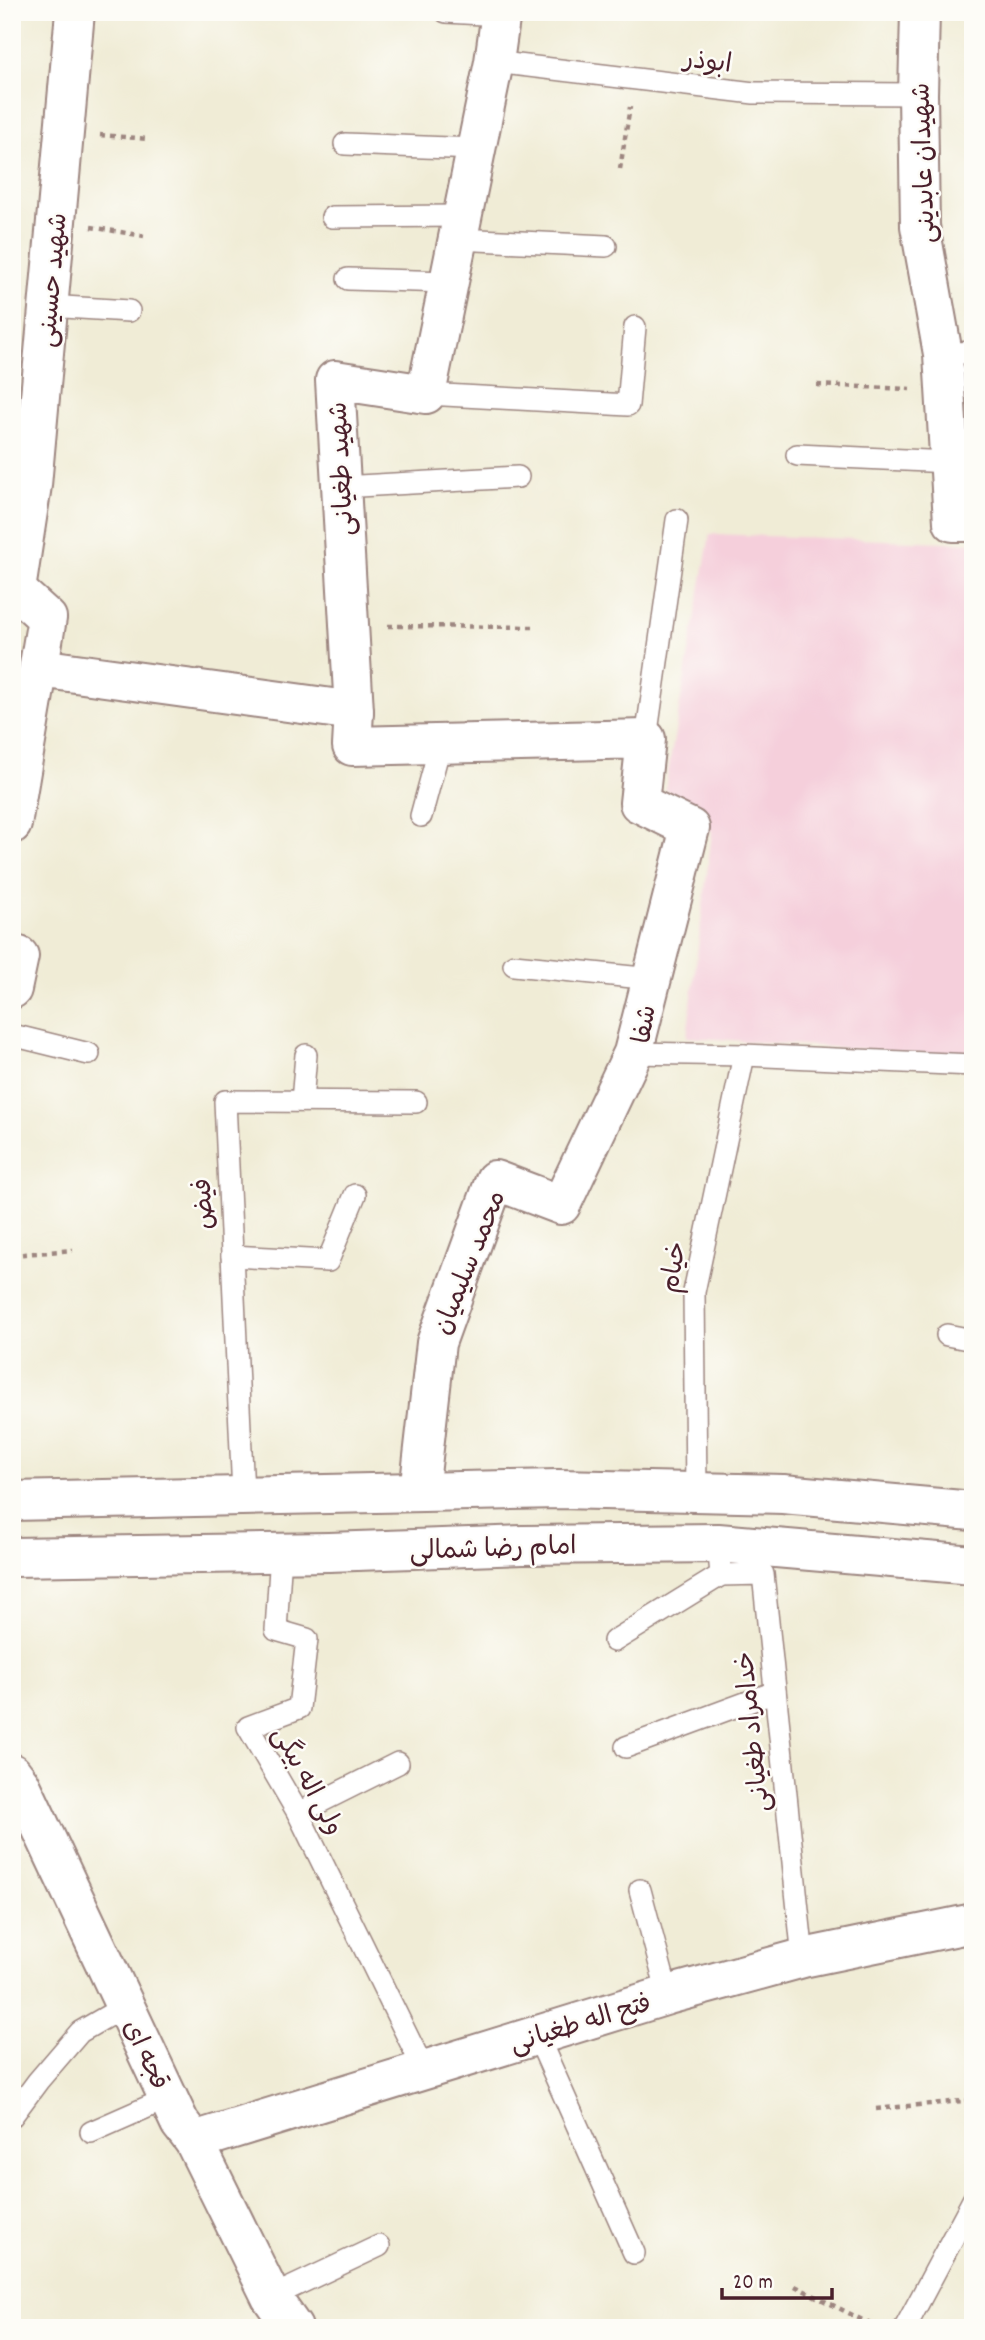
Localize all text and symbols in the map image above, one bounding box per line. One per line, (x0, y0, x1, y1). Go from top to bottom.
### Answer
street label: ابوذر (679, 42, 734, 85)
street label: شهیدان عابدینی (904, 82, 947, 244)
street label: شهید حسینی (30, 211, 79, 349)
street label: شهید طغیانی (322, 401, 365, 537)
street label: شفا (625, 1003, 668, 1046)
street label: فیض (186, 1177, 225, 1230)
street label: محمد سلیمیان (426, 1186, 517, 1341)
street label: خیام (653, 1239, 698, 1296)
street label: امام رضا شمالی (409, 1529, 577, 1572)
street label: خدامراد طغیانی (728, 1649, 781, 1814)
street label: ولی اله بیگی (261, 1720, 351, 1843)
street label: فتح اله طغیانی (506, 1986, 656, 2064)
street label: قجه ای (111, 2014, 176, 2097)
scale bar (722, 2256, 833, 2300)
text: 20 m (733, 2269, 773, 2299)

